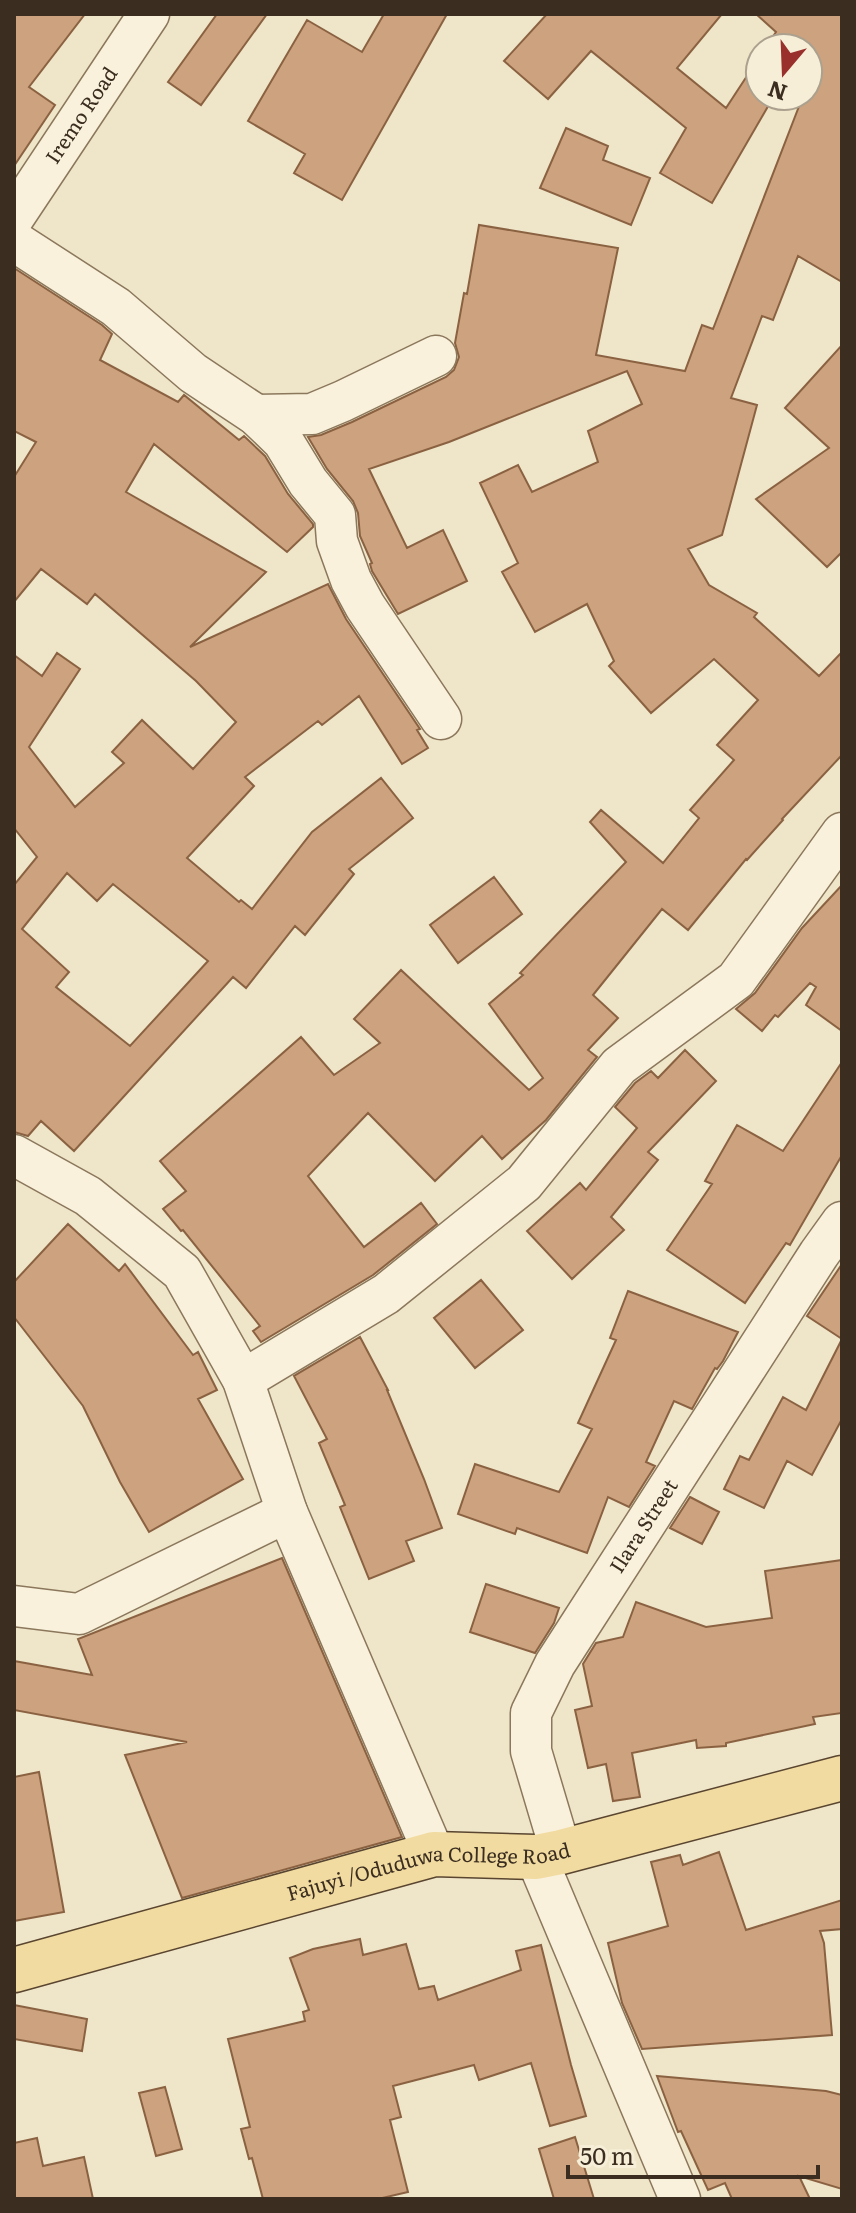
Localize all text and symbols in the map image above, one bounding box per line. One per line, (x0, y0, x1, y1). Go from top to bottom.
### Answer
north arrow (744, 32, 824, 112)
street label: Iremo Road (37, 60, 123, 169)
text: N (763, 74, 791, 111)
street label: Ilara Street (601, 1472, 684, 1578)
street label: Fajuyi /Oduduwa College Road (283, 1833, 573, 1907)
scale bar (568, 2129, 818, 2179)
text: 50 m (580, 2137, 634, 2172)

